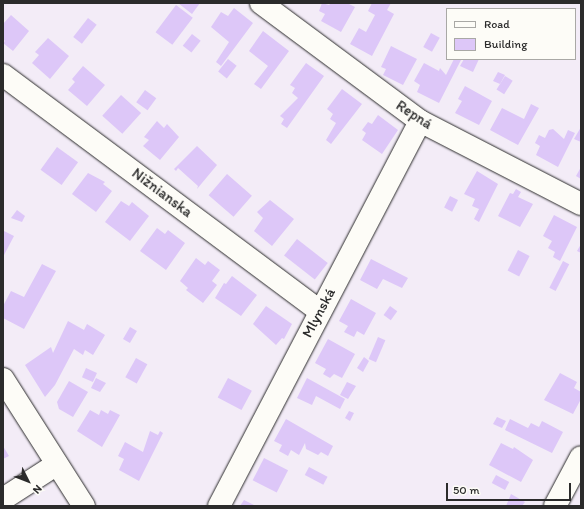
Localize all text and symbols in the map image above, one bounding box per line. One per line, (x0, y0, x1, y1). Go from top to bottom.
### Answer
legend (446, 8, 576, 60)
text: Road (484, 17, 510, 31)
text: Building (484, 37, 527, 51)
street label: Repná (392, 97, 436, 133)
street label: Nižnianska (128, 164, 196, 222)
street label: Mlynská (298, 285, 340, 341)
north arrow (8, 461, 48, 501)
scale bar (448, 475, 573, 501)
text: N (30, 482, 45, 496)
text: 50 m (453, 483, 479, 497)

